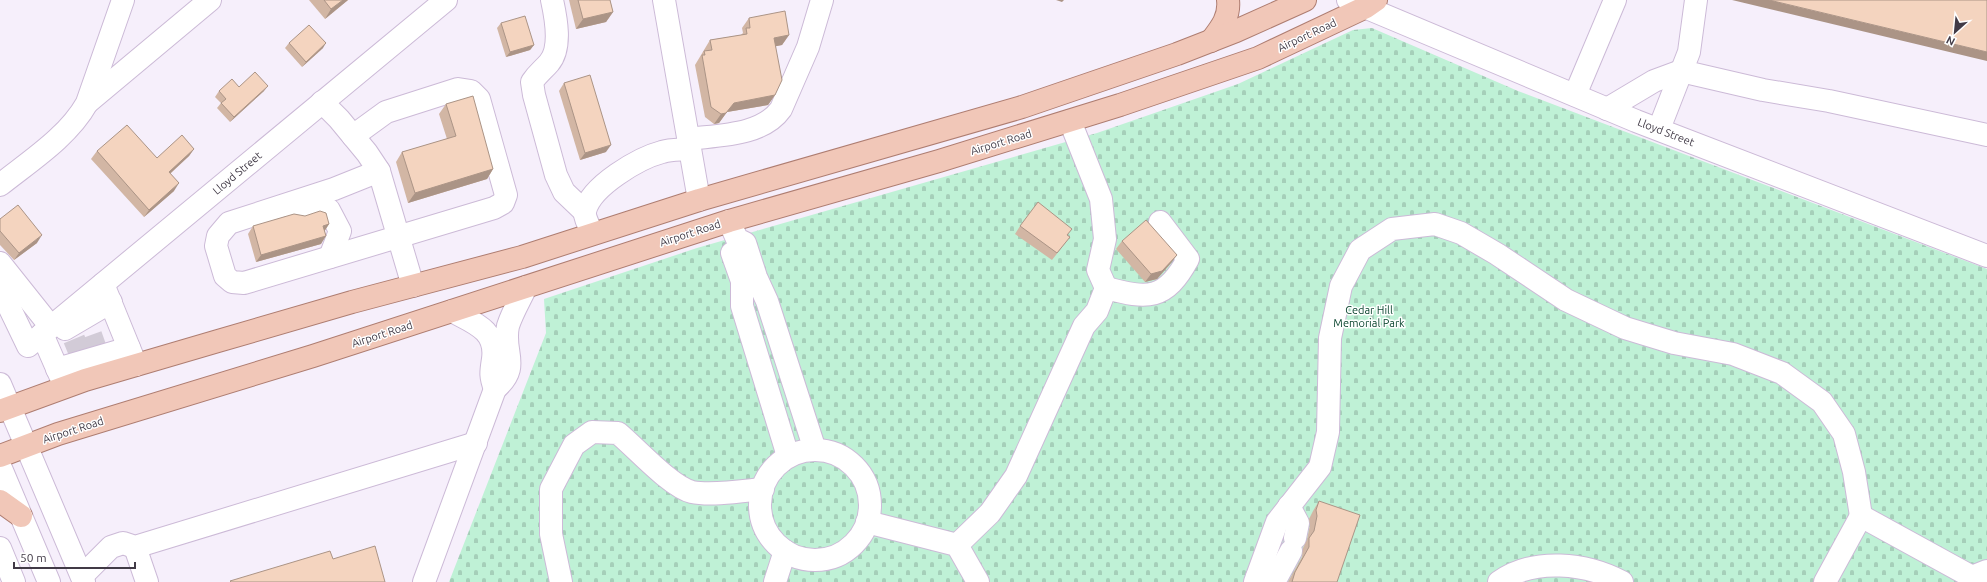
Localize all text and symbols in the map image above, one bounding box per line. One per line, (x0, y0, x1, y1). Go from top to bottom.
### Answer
north arrow (1935, 12, 1975, 52)
street label: Airport Road (1276, 16, 1338, 54)
text: N (1944, 34, 1957, 48)
street label: Lloyd Street (1636, 116, 1697, 149)
street label: Airport Road (969, 127, 1033, 157)
street label: Lloyd Street (210, 149, 264, 197)
street label: Airport Road (658, 218, 722, 248)
park label: Cedar Hill Memorial Park (1333, 304, 1405, 329)
street label: Airport Road (350, 319, 414, 349)
street label: Airport Road (41, 415, 105, 445)
scale bar (14, 544, 135, 570)
text: 50 m (20, 551, 47, 564)

